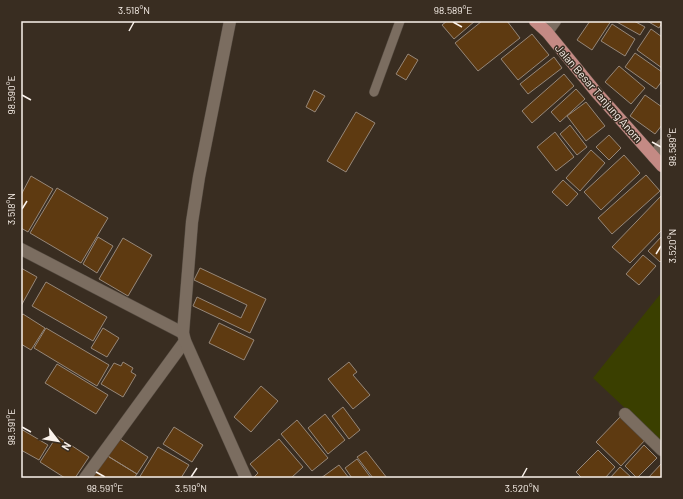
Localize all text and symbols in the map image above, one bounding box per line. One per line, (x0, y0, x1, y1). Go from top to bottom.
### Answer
text: 3.518°N (118, 4, 150, 16)
text: 98.589°E (434, 4, 472, 16)
street label: Jalan Besar Tanjung Anom (553, 41, 645, 145)
text: 98.590°E (5, 75, 17, 115)
text: 98.589°E (666, 128, 678, 166)
text: 3.518°N (5, 193, 17, 225)
text: 3.520°N (666, 229, 678, 263)
text: 98.591°E (5, 409, 17, 445)
north arrow (38, 421, 78, 461)
text: N (60, 440, 74, 453)
text: 98.591°E (87, 482, 123, 494)
text: 3.519°N (175, 482, 207, 494)
text: 3.520°N (505, 482, 539, 494)

